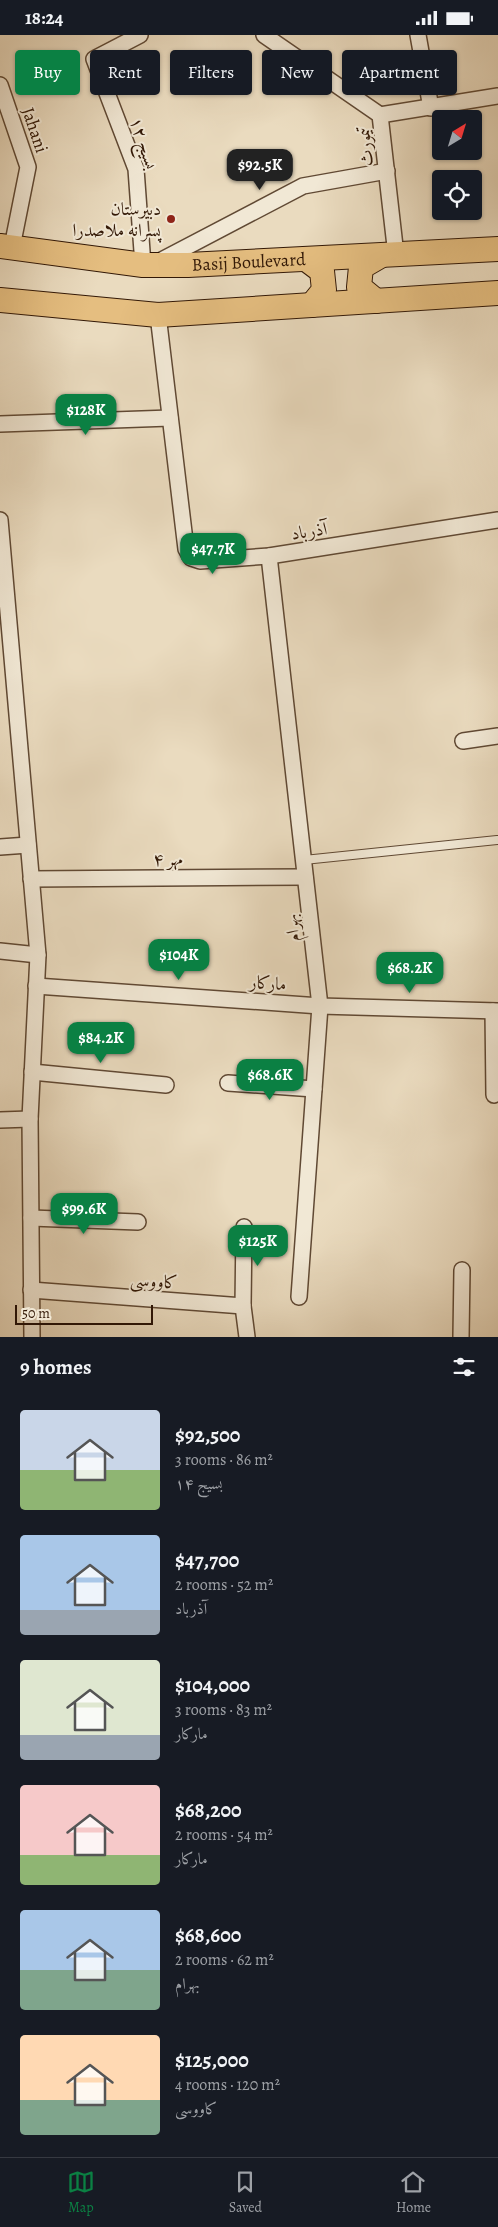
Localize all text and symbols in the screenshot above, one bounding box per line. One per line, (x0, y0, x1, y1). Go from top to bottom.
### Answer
text: 18:24 (25, 5, 64, 31)
chip: Buy (15, 50, 80, 95)
chip: Rent (90, 50, 160, 95)
chip: Filters (170, 50, 252, 95)
chip: New (262, 50, 332, 95)
chip: Apartment (342, 50, 457, 95)
street label: Jahani (16, 104, 54, 156)
north arrow (432, 110, 482, 160)
map controls (432, 110, 482, 220)
street label: بسیج ۱۲ (121, 114, 164, 173)
street label: تیمورث (351, 125, 379, 168)
pin: $92.5K (219, 149, 301, 191)
text: $92.5K (238, 154, 282, 176)
button: locate (432, 170, 482, 220)
place label: دبیرستان پسرانه ملاصدرا (73, 197, 162, 243)
marker: دبیرستان پسرانه ملاصدرا (165, 213, 177, 225)
street label: Basij Boulevard (191, 247, 306, 277)
pin: $128K (51, 393, 121, 436)
text: $128K (66, 399, 106, 421)
street label: آذرباد (289, 516, 331, 546)
pin: $47.7K (172, 533, 254, 575)
text: $47.7K (191, 538, 235, 560)
street label: مهر ۴ (153, 847, 183, 871)
street label: بهرام (278, 912, 310, 943)
pin: $104K (144, 939, 214, 981)
text: $104K (159, 944, 199, 966)
pin: $68.2K (369, 951, 451, 994)
text: $68.2K (387, 957, 433, 979)
street label: مارکار (247, 970, 287, 996)
pin: $84.2K (60, 1021, 142, 1064)
text: $84.2K (78, 1027, 124, 1049)
pin: $68.6K (229, 1059, 311, 1101)
text: $68.6K (248, 1064, 293, 1086)
pin: $99.6K (43, 1193, 125, 1235)
text: $99.6K (62, 1198, 106, 1220)
pin: $125K (223, 1225, 293, 1267)
text: $125K (239, 1230, 277, 1252)
street label: کاووسی (129, 1267, 179, 1296)
scale bar (15, 1302, 152, 1325)
text: 50 m (22, 1304, 50, 1323)
text: 9 homes (20, 1353, 91, 1381)
icon: filters (450, 1353, 478, 1381)
text: $92,500 (175, 1421, 240, 1449)
icon: home (60, 1430, 120, 1490)
text: 3 rooms · 86 m² (175, 1449, 273, 1471)
text: بسیج ۱۴ (175, 1473, 222, 1495)
text: $47,700 (175, 1546, 239, 1574)
icon: home (60, 1555, 120, 1615)
text: 2 rooms · 52 m² (175, 1574, 273, 1596)
text: آذرباد (175, 1598, 207, 1620)
text: $104,000 (175, 1671, 250, 1699)
icon: home (60, 1680, 120, 1740)
text: 3 rooms · 83 m² (175, 1699, 272, 1721)
text: مارکار (175, 1723, 208, 1745)
text: $68,200 (175, 1796, 242, 1824)
icon: home (60, 1805, 120, 1865)
text: 2 rooms · 54 m² (175, 1824, 273, 1846)
text: مارکار (175, 1848, 208, 1870)
text: $68,600 (175, 1921, 241, 1949)
icon: home (60, 1930, 120, 1990)
text: 2 rooms · 62 m² (175, 1949, 274, 1971)
text: بهرام (175, 1973, 200, 1995)
text: $125,000 (175, 2046, 249, 2074)
icon: home (60, 2055, 120, 2115)
text: 4 rooms · 120 m² (175, 2074, 280, 2096)
text: کاووسی (175, 2098, 217, 2120)
tab: Map (67, 2168, 95, 2217)
tab: Saved (229, 2168, 262, 2217)
tab: Home (396, 2168, 431, 2217)

